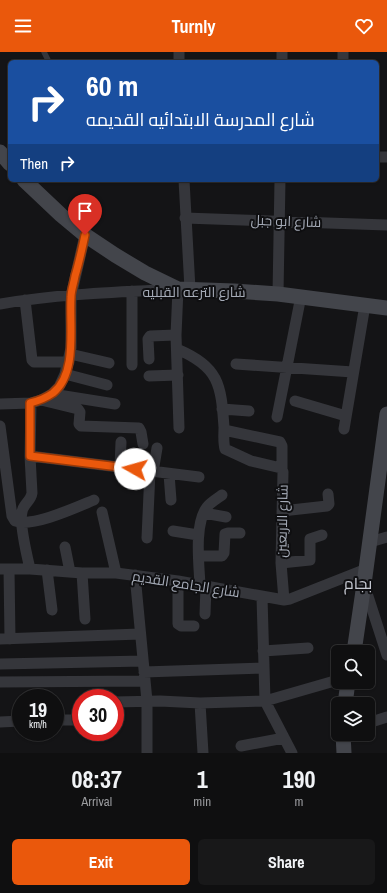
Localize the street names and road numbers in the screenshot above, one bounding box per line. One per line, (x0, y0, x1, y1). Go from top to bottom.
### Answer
street label: شارع ابو جبل (250, 211, 322, 231)
street label: شارع الترعه القبليه (143, 283, 246, 301)
street label: شارع الاربعين (272, 484, 292, 558)
street label: شارع الجامع القديم (131, 567, 241, 602)

